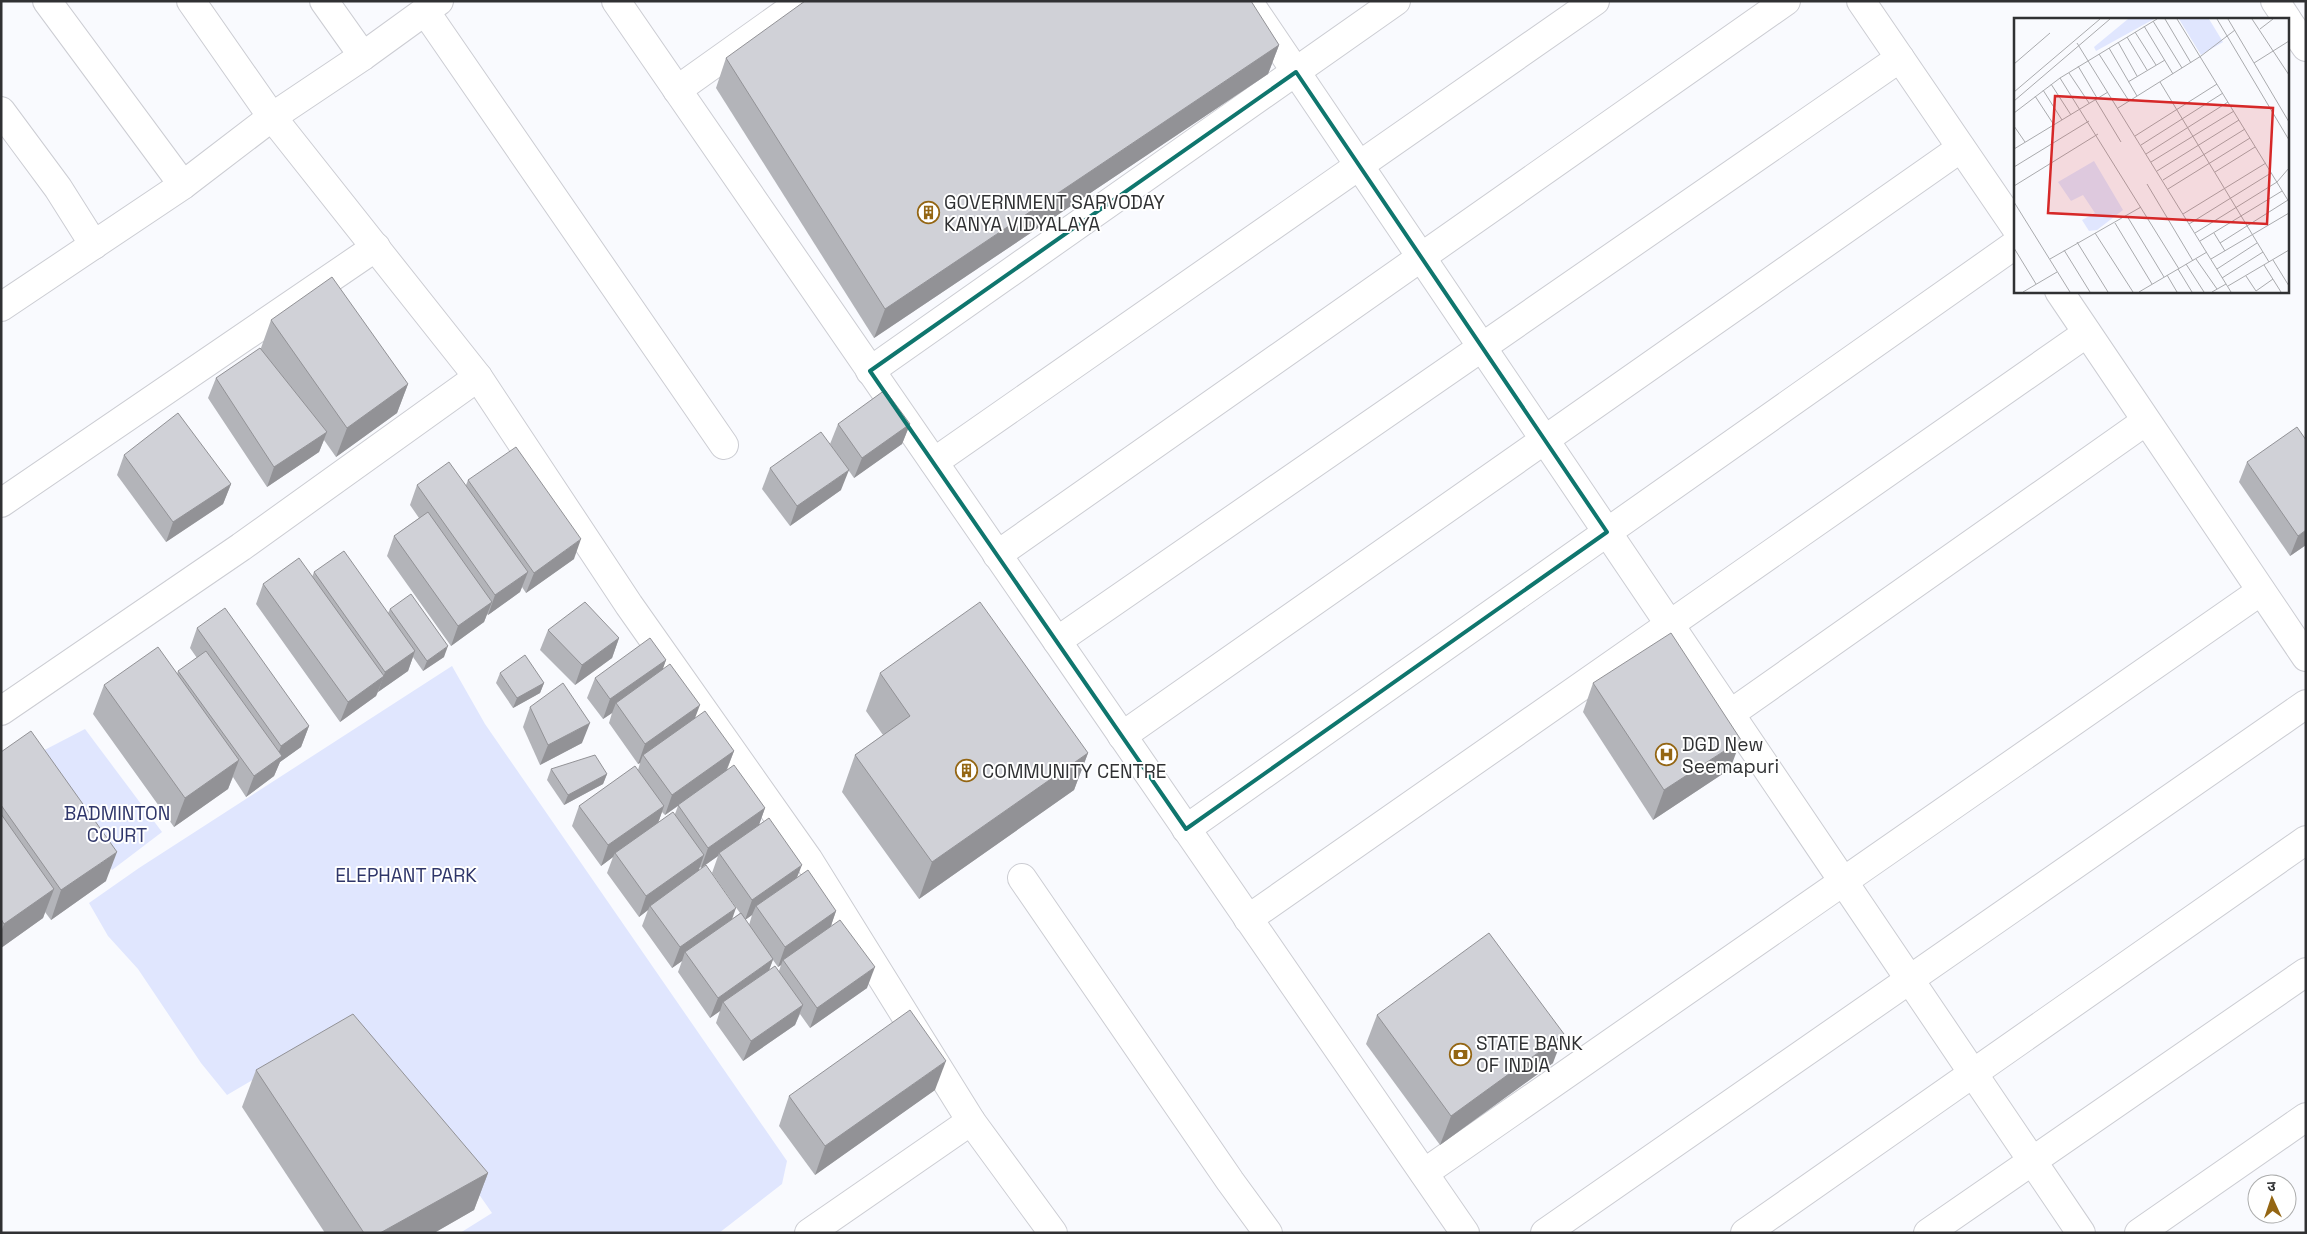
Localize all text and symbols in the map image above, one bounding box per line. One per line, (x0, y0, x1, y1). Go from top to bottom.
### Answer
inset map (2014, 18, 2290, 292)
place label: GOVERNMENT SARVODAY KANYA VIDYALAYA (944, 190, 1165, 237)
building icon: GOVERNMENT SARVODAY KANYA VIDYALAYA (916, 201, 940, 225)
place label: DGD New Seemapuri (1682, 732, 1779, 779)
hospital icon: DGD New Seemapuri (1654, 743, 1678, 767)
building icon: COMMUNITY CENTRE (954, 759, 978, 783)
place label: COMMUNITY CENTRE (982, 759, 1166, 784)
park label: BADMINTON COURT (64, 801, 170, 848)
park label: ELEPHANT PARK (335, 863, 477, 888)
place label: STATE BANK OF INDIA (1476, 1031, 1583, 1078)
bank icon: STATE BANK OF INDIA (1448, 1042, 1472, 1066)
north arrow (2247, 1174, 2297, 1224)
text: उ (2267, 1177, 2277, 1195)

